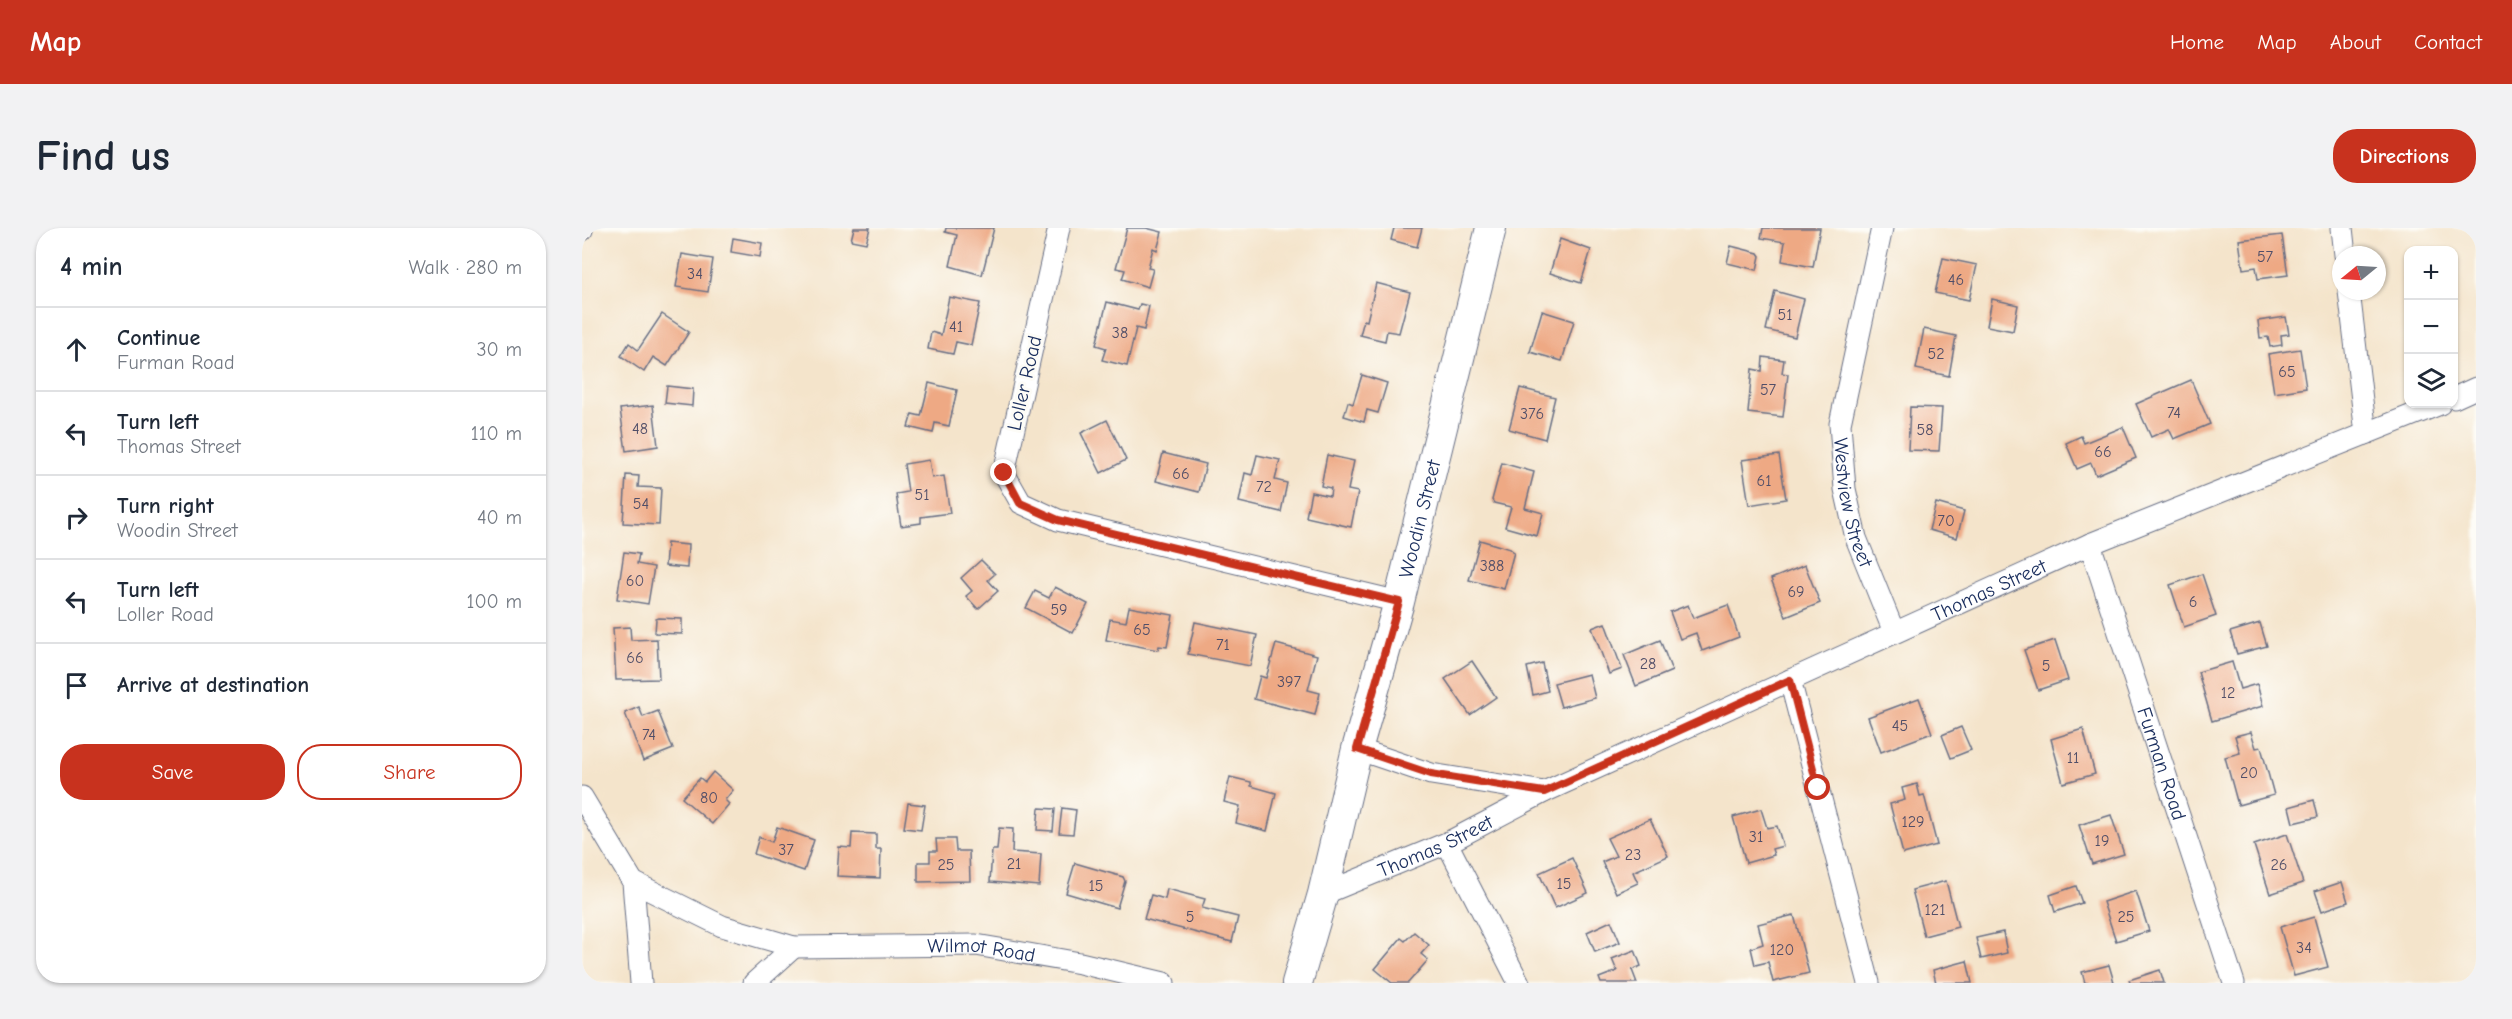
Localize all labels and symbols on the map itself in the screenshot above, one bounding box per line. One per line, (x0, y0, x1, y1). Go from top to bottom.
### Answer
north arrow (2332, 246, 2386, 300)
house number: 57 (2257, 248, 2274, 266)
house number: 34 (687, 265, 703, 283)
house number: 46 (1948, 271, 1964, 289)
house number: 51 (1777, 306, 1793, 324)
house number: 41 (949, 318, 963, 336)
house number: 38 (1112, 324, 1128, 342)
street label: Loller Road (1002, 333, 1047, 433)
house number: 52 (1927, 345, 1945, 363)
house number: 65 (2278, 363, 2296, 381)
house number: 57 (1760, 381, 1777, 399)
house number: 74 (2167, 404, 2181, 422)
house number: 376 (1520, 405, 1544, 423)
house number: 48 (632, 420, 648, 438)
house number: 58 (1917, 421, 1933, 439)
street label: Westview Street (1829, 437, 1878, 572)
house number: 66 (2094, 443, 2112, 461)
street label: Woodin Street (1394, 457, 1446, 581)
route end (990, 459, 1016, 485)
house number: 66 (1172, 465, 1190, 483)
house number: 61 (1756, 472, 1772, 490)
house number: 72 (1256, 478, 1272, 496)
house number: 51 (914, 486, 930, 504)
house number: 54 (633, 495, 649, 513)
house number: 70 (1937, 512, 1955, 530)
street label: Thomas Street (1928, 554, 2051, 627)
house number: 388 (1480, 557, 1504, 575)
house number: 60 (626, 572, 644, 590)
house number: 69 (1787, 583, 1805, 601)
house number: 6 (2189, 593, 2197, 611)
house number: 59 (1050, 601, 1068, 619)
house number: 65 (1133, 621, 1151, 639)
house number: 71 (1216, 636, 1230, 654)
house number: 66 (626, 649, 644, 667)
house number: 28 (1640, 655, 1656, 673)
house number: 5 (2042, 657, 2050, 675)
house number: 397 (1277, 673, 1302, 691)
house number: 12 (2221, 684, 2235, 702)
street label: Furman Road (2132, 704, 2191, 823)
house number: 45 (1892, 717, 1908, 735)
house number: 74 (642, 726, 656, 744)
house number: 11 (2067, 749, 2079, 767)
house number: 20 (2240, 764, 2258, 782)
route start (1804, 774, 1830, 800)
house number: 80 (700, 789, 718, 807)
street label: Thomas Street (1374, 809, 1498, 882)
house number: 129 (1901, 813, 1925, 831)
house number: 31 (1749, 828, 1763, 846)
house number: 19 (2095, 832, 2109, 850)
house number: 37 (778, 841, 794, 859)
house number: 23 (1625, 846, 1641, 864)
house number: 21 (1007, 855, 1021, 873)
house number: 25 (937, 856, 955, 874)
house number: 26 (2270, 856, 2288, 874)
house number: 15 (1556, 875, 1572, 893)
house number: 15 (1088, 877, 1104, 895)
house number: 121 (1924, 901, 1946, 919)
house number: 5 (1186, 908, 1194, 926)
house number: 25 (2117, 908, 2135, 926)
street label: Wilmot Road (927, 934, 1037, 967)
house number: 34 (2296, 939, 2312, 957)
house number: 120 (1770, 941, 1794, 959)

